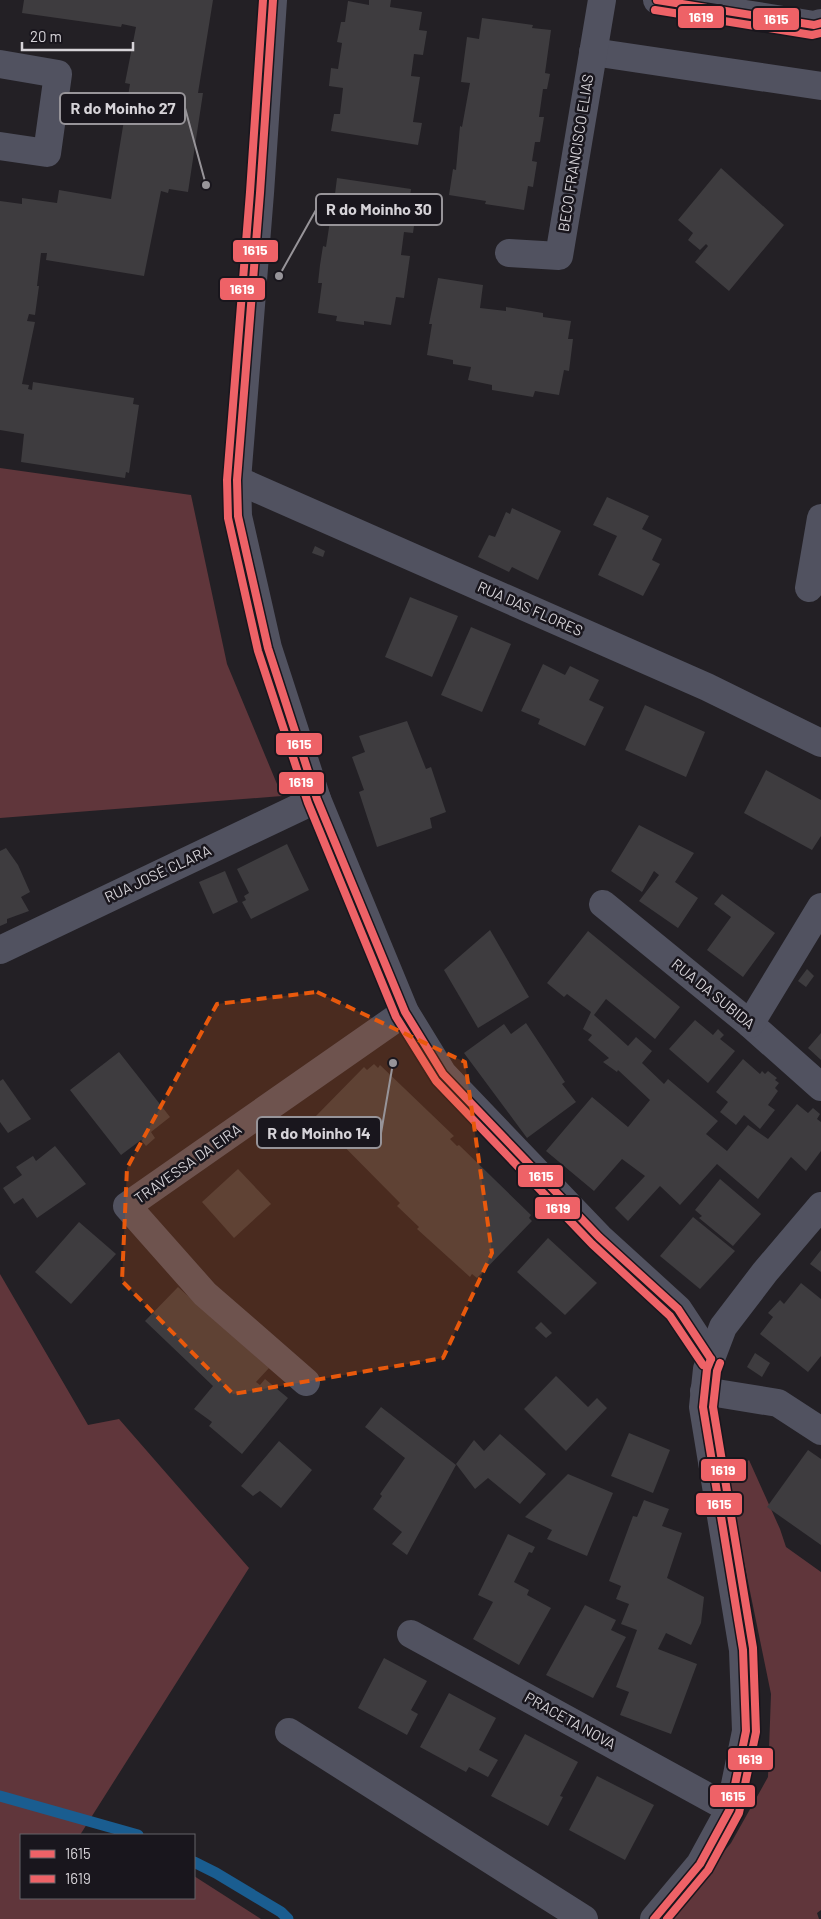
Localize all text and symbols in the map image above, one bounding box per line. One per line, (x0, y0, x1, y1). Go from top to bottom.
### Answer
line badge: 1619 (677, 5, 725, 29)
line badge: 1615 (752, 7, 800, 31)
text: 1619 (689, 8, 713, 25)
text: 1615 (764, 10, 789, 27)
scale bar (22, 20, 134, 52)
text: 20 m (30, 27, 62, 45)
street label: BECO FRANCISCO ELIAS (554, 73, 596, 233)
callout: R do Moinho 27 (60, 93, 185, 124)
text: R do Moinho 27 (70, 98, 176, 117)
callout: R do Moinho 30 (316, 194, 442, 225)
text: R do Moinho 30 (326, 199, 432, 218)
line badge: 1615 (232, 239, 279, 263)
text: 1615 (243, 241, 268, 258)
line badge: 1619 (219, 277, 266, 301)
text: 1619 (230, 280, 254, 297)
street label: RUA DAS FLORES (475, 577, 586, 639)
line badge: 1615 (275, 732, 323, 756)
text: 1615 (287, 735, 312, 752)
line badge: 1619 (278, 771, 325, 795)
text: 1619 (289, 773, 313, 790)
street label: RUA JOSÉ CLARA (101, 840, 214, 906)
street label: RUA DA SUBIDA (668, 954, 759, 1032)
callout: R do Moinho 14 (257, 1117, 381, 1148)
street label: TRAVESSA DA EIRA (130, 1119, 245, 1207)
text: R do Moinho 14 (267, 1123, 371, 1142)
line badge: 1615 (517, 1164, 564, 1188)
text: 1615 (529, 1167, 554, 1184)
line badge: 1619 (534, 1196, 581, 1220)
text: 1619 (546, 1199, 570, 1216)
line badge: 1619 (700, 1458, 747, 1482)
text: 1619 (711, 1461, 735, 1478)
line badge: 1615 (695, 1492, 743, 1516)
text: 1615 (707, 1495, 732, 1512)
street label: PRACETA NOVA (522, 1688, 619, 1753)
line badge: 1619 (727, 1747, 774, 1771)
text: 1619 (738, 1750, 762, 1767)
line badge: 1615 (709, 1784, 756, 1808)
text: 1615 (721, 1787, 746, 1804)
legend (20, 1834, 195, 1899)
text: 1615 (65, 1844, 91, 1862)
text: 1619 (65, 1869, 91, 1887)

